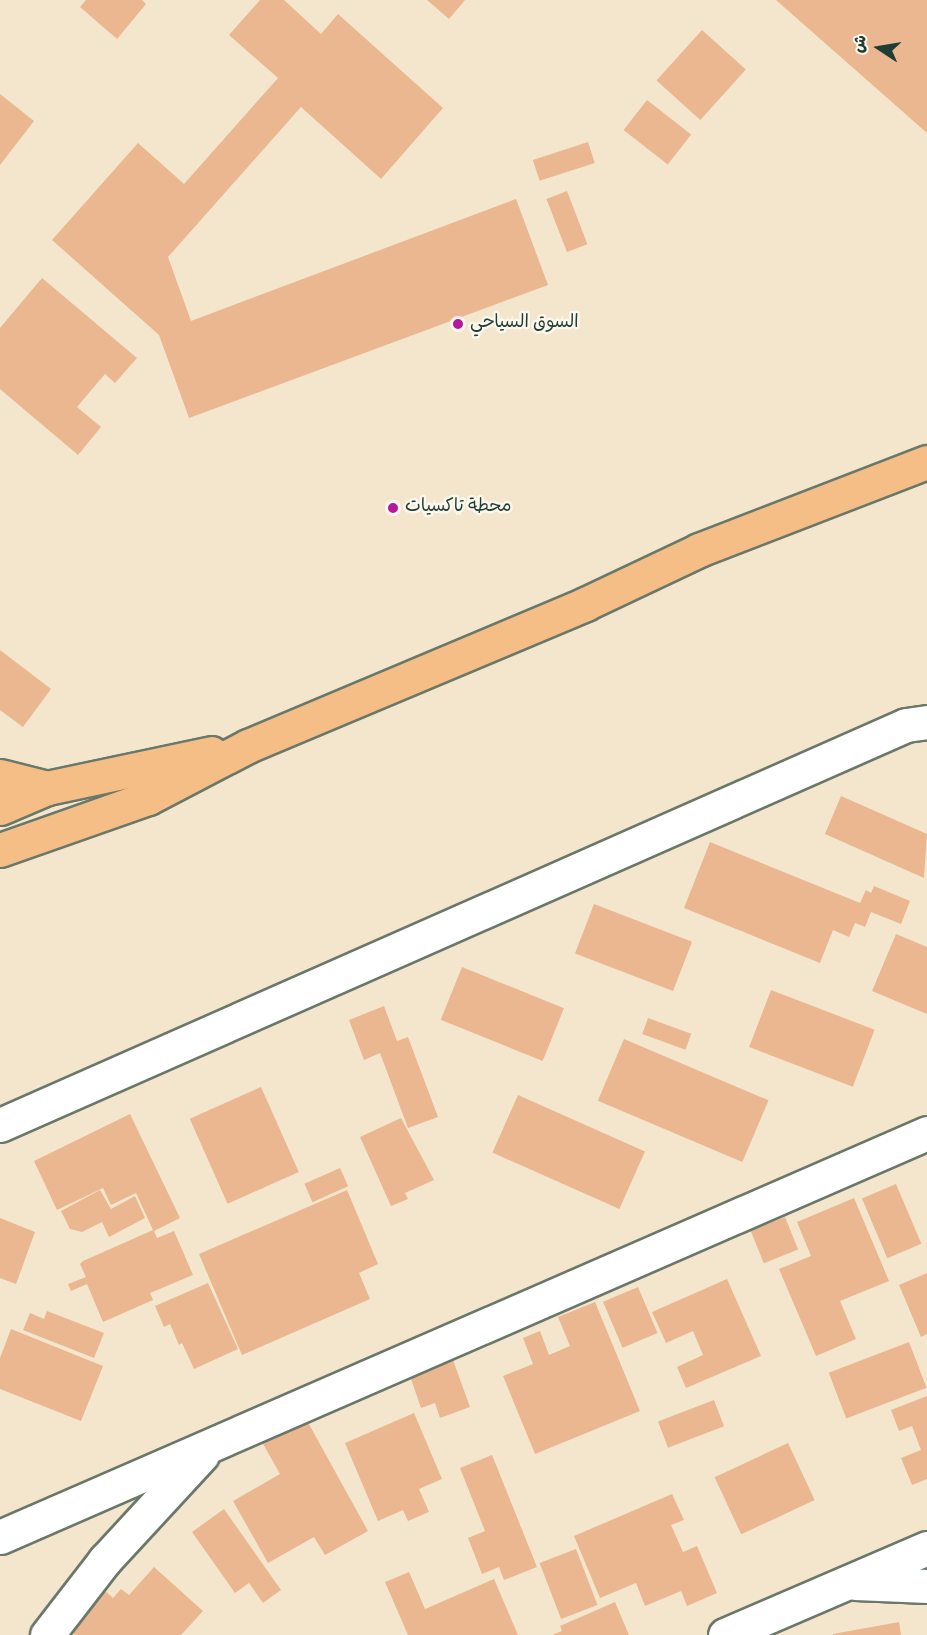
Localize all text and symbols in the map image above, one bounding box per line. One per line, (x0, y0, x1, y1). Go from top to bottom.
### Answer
north arrow (849, 18, 909, 78)
text: ش (848, 33, 874, 55)
place label: السوق السياحي (470, 313, 579, 335)
marker: السوق السياحي (451, 317, 465, 331)
place label: محطة تاكسيات (405, 497, 511, 519)
marker: محطة تاكسيات (386, 501, 400, 515)

